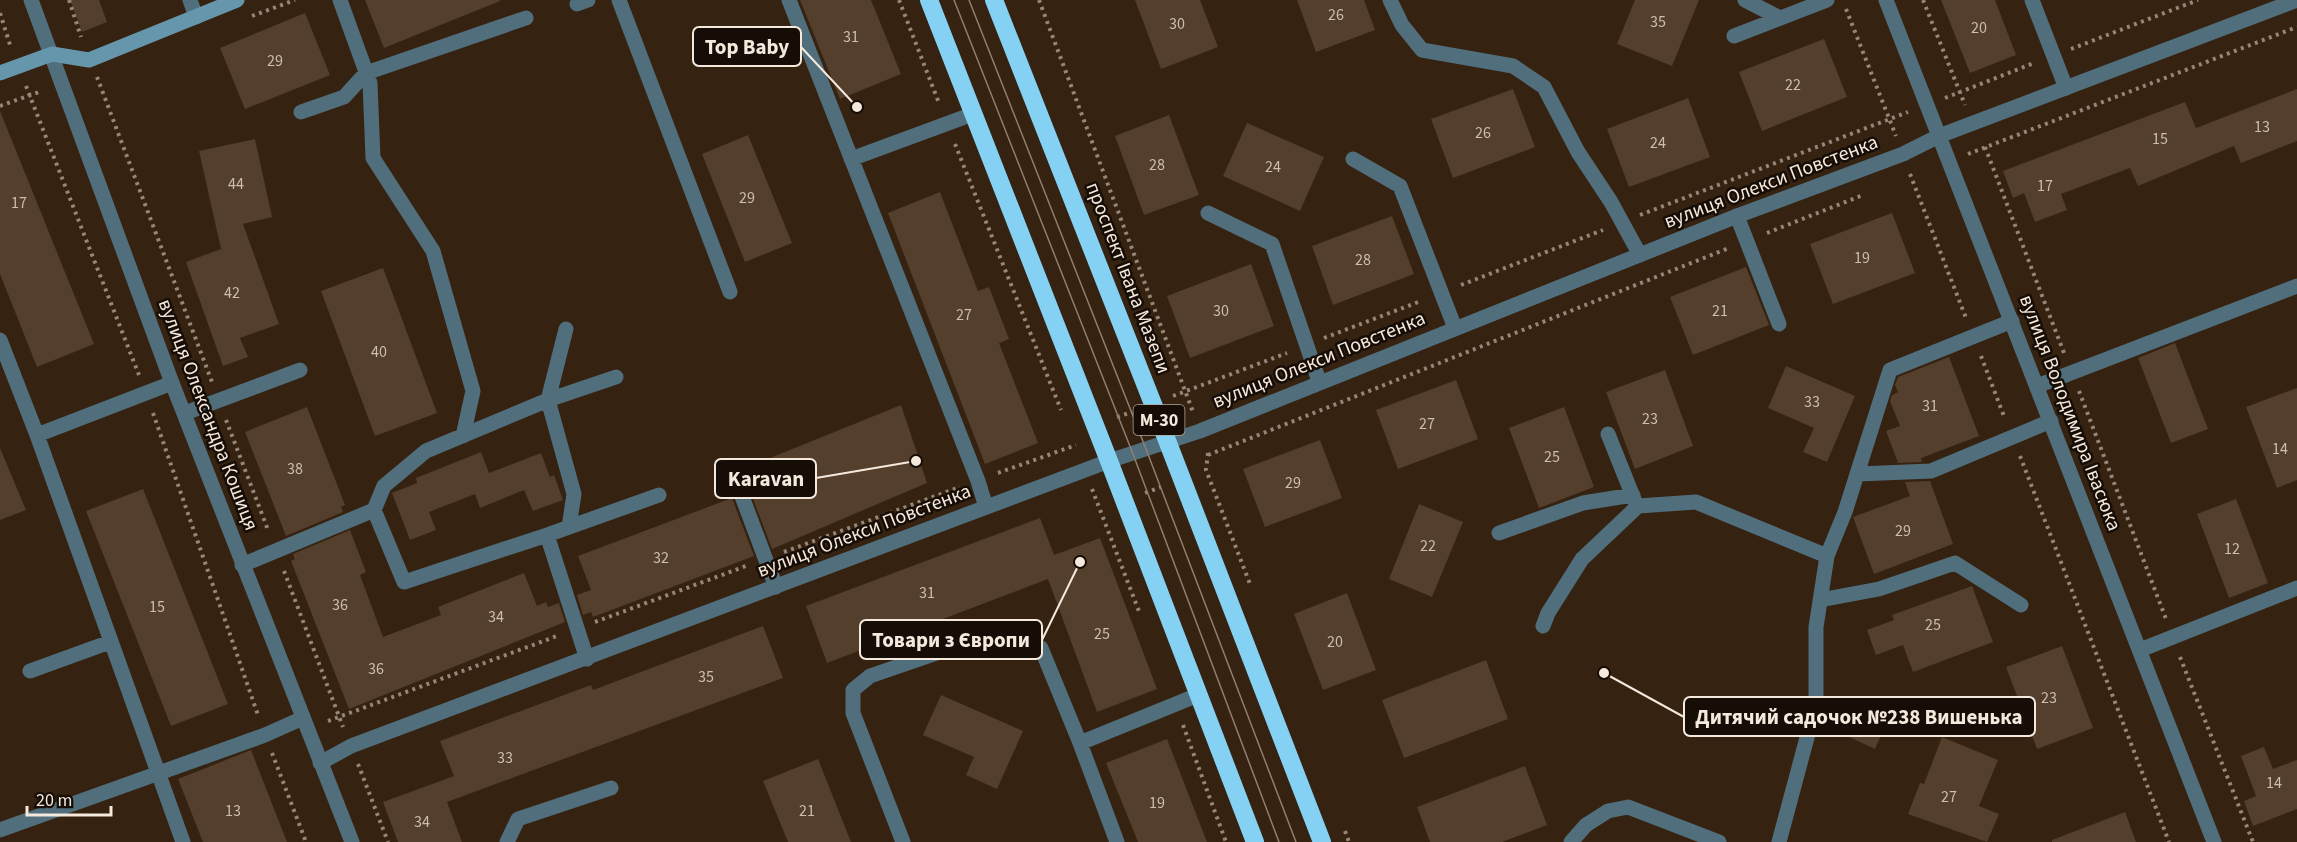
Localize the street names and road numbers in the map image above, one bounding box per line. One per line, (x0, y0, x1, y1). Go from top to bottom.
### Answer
street label: вулиця Олекси Повстенка (1660, 128, 1882, 236)
street label: проспект Івана Мазепи (1079, 178, 1177, 378)
street label: вулиця Володимира Івасюка (2012, 291, 2128, 535)
street label: вулиця Олександра Кошиця (151, 295, 265, 535)
street label: вулиця Олекси Повстенка (1209, 305, 1429, 415)
road number: М-30 (1134, 405, 1184, 435)
street label: вулиця Олекси Повстенка (753, 477, 975, 585)

